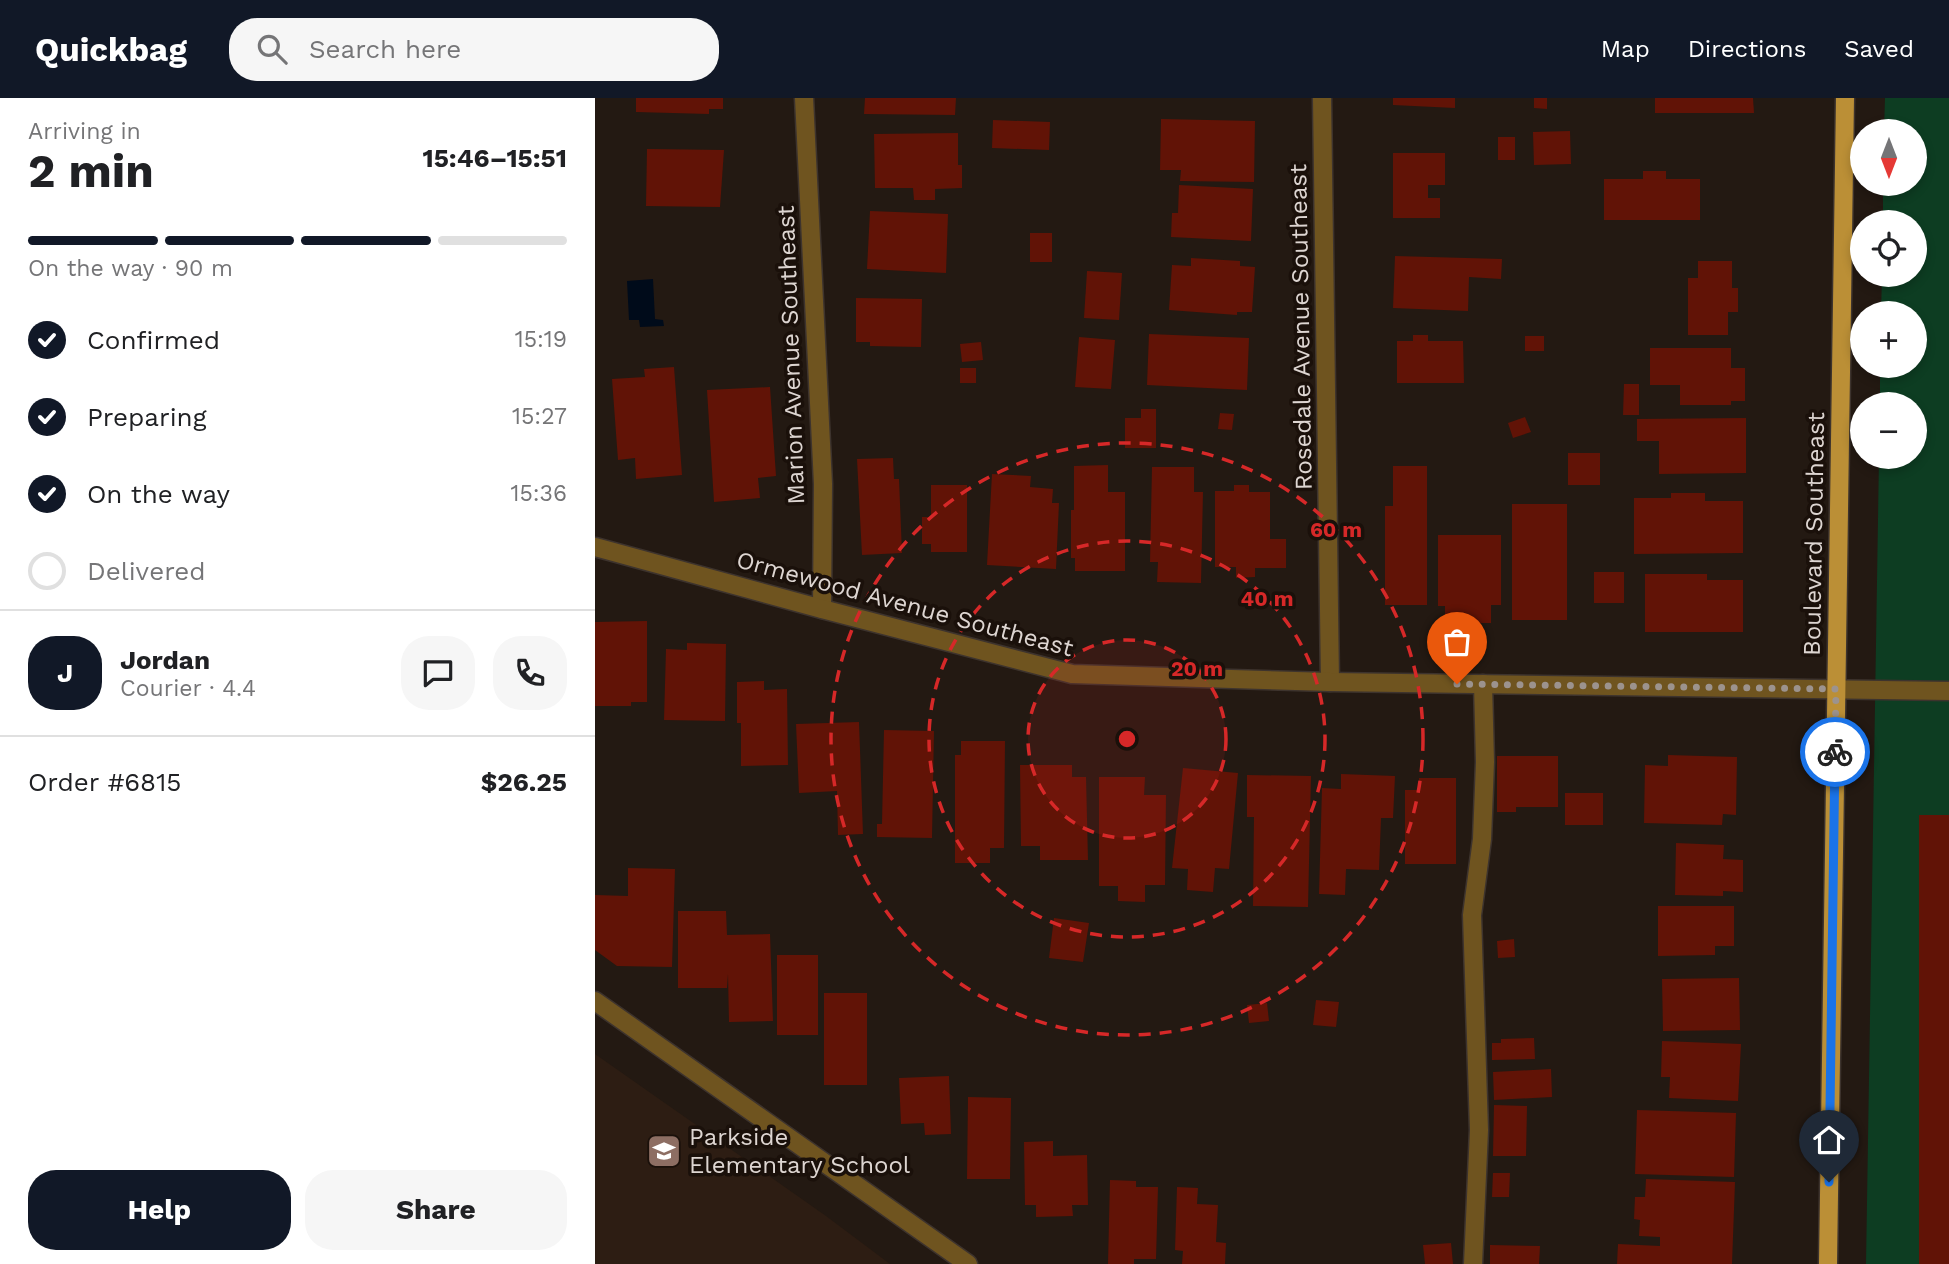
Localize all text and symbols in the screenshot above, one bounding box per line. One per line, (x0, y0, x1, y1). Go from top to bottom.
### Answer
search box (229, 18, 719, 81)
text: Quickbag (35, 30, 187, 69)
icon: search (253, 30, 291, 68)
text: Search here (309, 34, 461, 64)
text: Map (1601, 35, 1650, 63)
text: Directions (1688, 35, 1806, 63)
text: Saved (1844, 35, 1914, 63)
text: Arriving in (28, 118, 141, 145)
north arrow (1850, 119, 1927, 196)
map controls (1850, 119, 1927, 469)
text: 15:46–15:51 (422, 143, 567, 173)
text: 2 min (28, 144, 154, 198)
street label: Rosedale Avenue Southeast (1284, 164, 1318, 490)
street label: Marion Avenue Southeast (772, 205, 810, 505)
button: locate (1850, 210, 1927, 287)
text: On the way · 90 m (28, 255, 233, 282)
button: + (1850, 301, 1927, 378)
icon: check (28, 321, 66, 359)
text: Confirmed (87, 325, 220, 355)
text: 15:19 (515, 326, 567, 353)
button: − (1850, 392, 1927, 469)
icon: check (28, 398, 66, 436)
text: Preparing (87, 402, 207, 432)
text: 15:27 (512, 403, 567, 430)
street label: Boulevard Southeast (1798, 412, 1830, 656)
icon: check (28, 475, 66, 513)
text: On the way (87, 479, 230, 509)
text: 15:36 (510, 480, 567, 507)
text: 60 m (1310, 517, 1362, 542)
street label: Ormewood Avenue Southeast (734, 546, 1076, 662)
text: Delivered (87, 556, 206, 586)
text: 40 m (1241, 586, 1293, 611)
pin (1427, 612, 1487, 684)
icon: bag (1438, 623, 1476, 661)
button: chat (401, 636, 475, 710)
button: phone (493, 636, 567, 710)
text: Jordan (120, 645, 210, 675)
text: 20 m (1171, 656, 1223, 681)
text: J (57, 658, 73, 688)
text: Courier · 4.4 (120, 675, 256, 702)
courier (1800, 717, 1870, 787)
centre of rings (1115, 727, 1139, 751)
icon: bike (1816, 733, 1854, 771)
text: Order #6815 (28, 767, 181, 797)
text: $26.25 (481, 767, 567, 797)
pin (1799, 1110, 1859, 1182)
icon: home (1810, 1121, 1848, 1159)
place label: Parkside Elementary School (689, 1123, 911, 1179)
school or university icon: Parkside Elementary School (645, 1132, 683, 1170)
button: Help (28, 1170, 291, 1250)
button: Share (305, 1170, 567, 1250)

